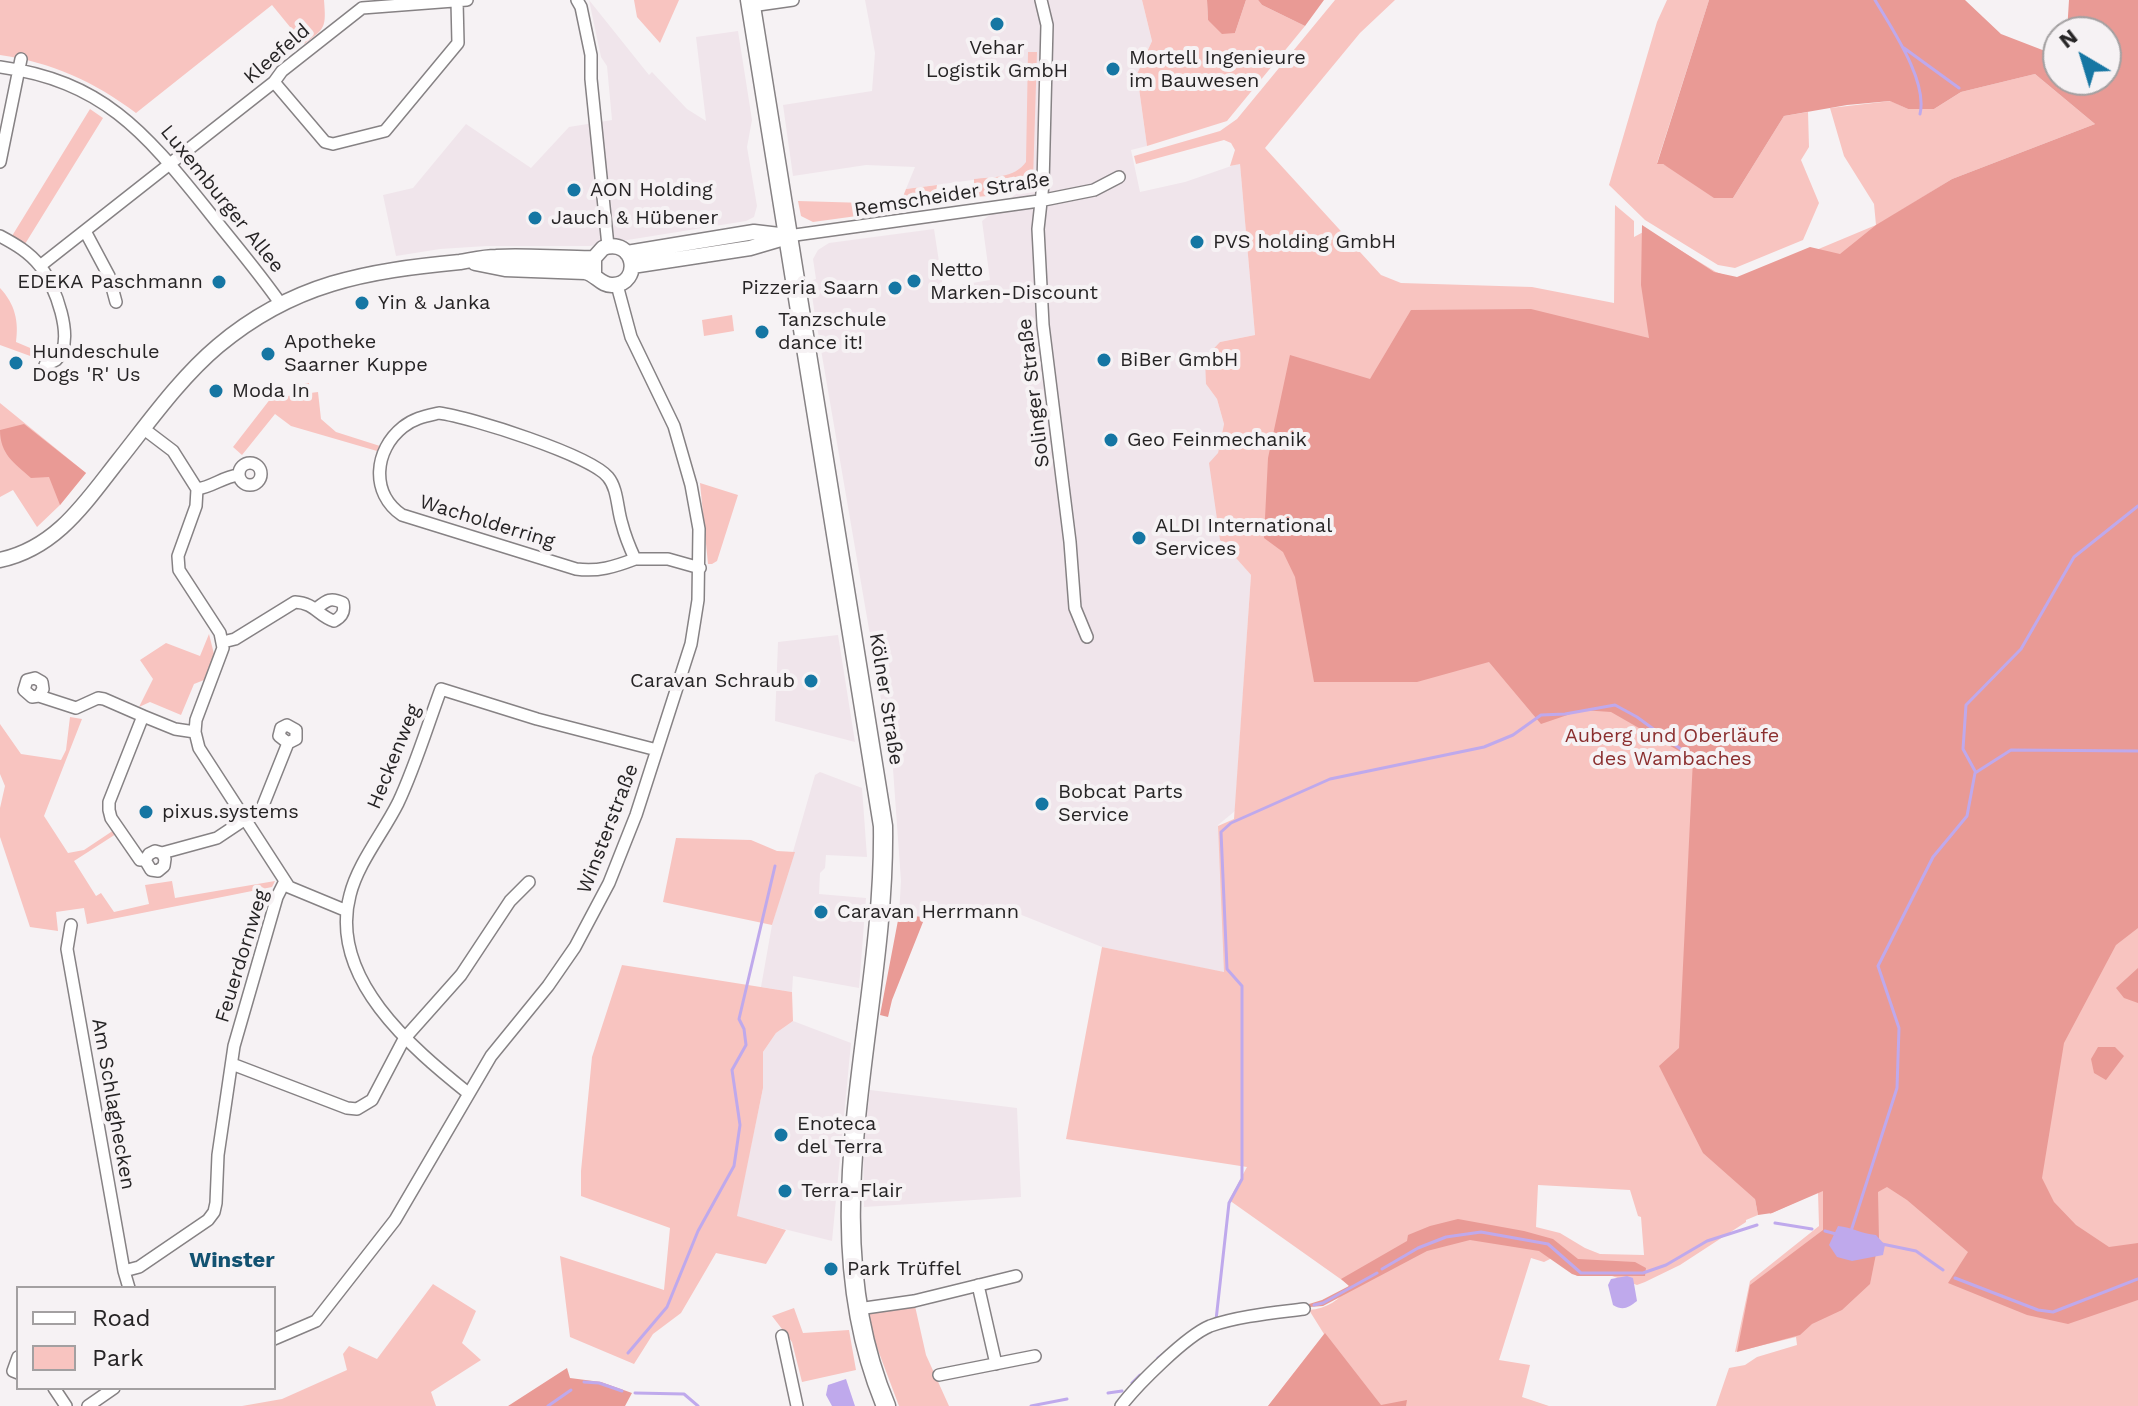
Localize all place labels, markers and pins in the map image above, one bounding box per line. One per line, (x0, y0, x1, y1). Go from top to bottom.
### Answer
marker: Vehar Logistik GmbH (988, 15, 1006, 33)
place label: Vehar Logistik GmbH (926, 36, 1068, 83)
place label: Mortell Ingenieure im Bauwesen (1129, 46, 1306, 93)
marker: Mortell Ingenieure im Bauwesen (1104, 60, 1122, 78)
place label: AON Holding (590, 178, 713, 202)
marker: AON Holding (565, 181, 583, 199)
place label: Jauch & Hübener (551, 206, 718, 230)
marker: Jauch & Hübener (526, 209, 544, 227)
place label: PVS holding GmbH (1213, 230, 1396, 254)
marker: PVS holding GmbH (1188, 233, 1206, 251)
place label: Netto Marken-Discount (930, 258, 1098, 305)
place label: EDEKA Paschmann (17, 270, 203, 294)
marker: Netto Marken-Discount (905, 272, 923, 290)
marker: EDEKA Paschmann (210, 273, 228, 291)
place label: Pizzeria Saarn (741, 276, 879, 300)
marker: Pizzeria Saarn (886, 279, 904, 297)
place label: Yin & Janka (378, 291, 490, 315)
marker: Yin & Janka (353, 294, 371, 312)
place label: Tanzschule dance it! (778, 308, 887, 355)
marker: Tanzschule dance it! (753, 323, 771, 341)
place label: Apotheke Saarner Kuppe (284, 330, 428, 377)
place label: Hundeschule Dogs 'R' Us (32, 340, 159, 387)
marker: Apotheke Saarner Kuppe (259, 345, 277, 363)
place label: BiBer GmbH (1120, 348, 1239, 372)
marker: BiBer GmbH (1095, 351, 1113, 369)
marker: Hundeschule Dogs 'R' Us (7, 354, 25, 372)
place label: Moda In (232, 379, 310, 403)
marker: Moda In (207, 382, 225, 400)
place label: Geo Feinmechanik (1127, 428, 1307, 452)
marker: Geo Feinmechanik (1102, 431, 1120, 449)
place label: ALDI International Services (1155, 514, 1332, 561)
marker: ALDI International Services (1130, 529, 1148, 547)
place label: Caravan Schraub (630, 669, 795, 693)
marker: Caravan Schraub (802, 672, 820, 690)
place label: Bobcat Parts Service (1058, 780, 1183, 827)
marker: Bobcat Parts Service (1033, 795, 1051, 813)
place label: pixus.systems (162, 800, 299, 824)
marker: pixus.systems (137, 803, 155, 821)
place label: Caravan Herrmann (837, 900, 1019, 924)
marker: Caravan Herrmann (812, 903, 830, 921)
place label: Enoteca del Terra (797, 1112, 883, 1159)
marker: Enoteca del Terra (772, 1126, 790, 1144)
place label: Terra-Flair (801, 1179, 903, 1203)
marker: Terra-Flair (776, 1182, 794, 1200)
place label: Park Trüffel (847, 1257, 961, 1281)
marker: Park Trüffel (822, 1260, 840, 1278)

